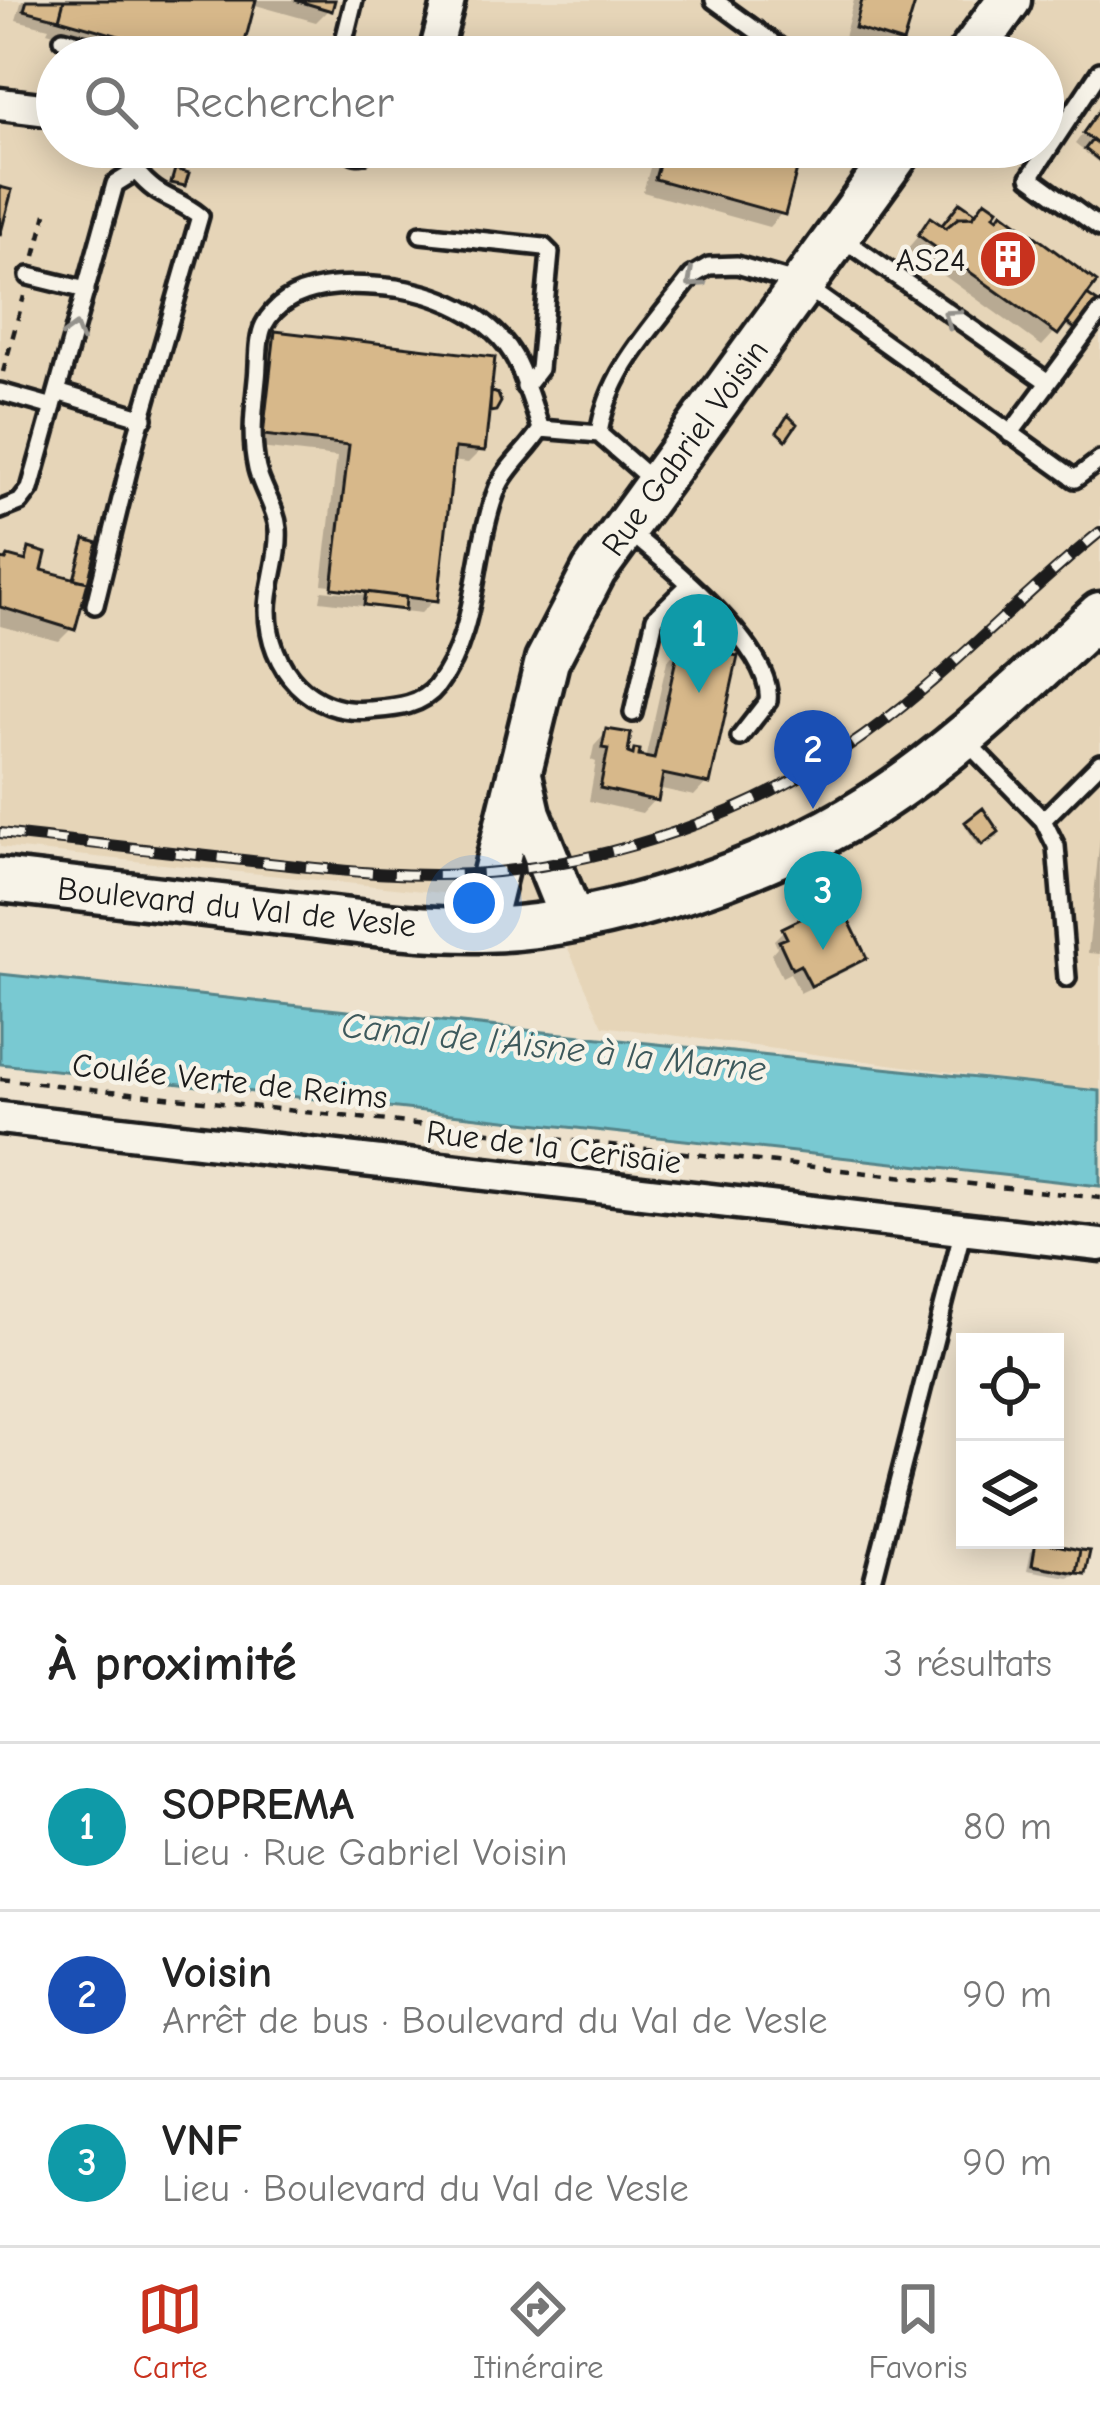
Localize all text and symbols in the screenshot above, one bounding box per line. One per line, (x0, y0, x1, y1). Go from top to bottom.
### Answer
search box (36, 36, 1064, 168)
icon: search (78, 69, 144, 135)
text: Rechercher (174, 76, 394, 128)
building icon: AS24 (977, 228, 1039, 290)
place label: AS24 (896, 241, 966, 279)
one-way arrow (686, 266, 708, 288)
one-way arrow (943, 309, 965, 331)
one-way arrow (60, 322, 85, 343)
street label: Rue Gabriel Voisin (594, 332, 776, 563)
pin: 1 (660, 594, 738, 693)
pin: 2 (774, 710, 852, 809)
pin: 3 (784, 851, 862, 950)
street label: Boulevard du Val de Vesle (56, 869, 418, 945)
your location (444, 873, 504, 933)
water label: Canal de l'Aisne à la Marne (340, 1005, 768, 1090)
street label: Coulée Verte de Reims (70, 1046, 389, 1116)
street label: Rue de la Cerisaie (424, 1113, 683, 1181)
map controls (956, 1333, 1064, 1549)
button: locate (956, 1333, 1064, 1441)
button: layers (956, 1441, 1064, 1549)
text: À proximité (48, 1634, 297, 1693)
text: 3 résultats (883, 1641, 1052, 1686)
text: SOPREMA (162, 1778, 354, 1830)
text: 1 (79, 1804, 95, 1849)
text: 80 m (963, 1804, 1052, 1849)
text: Lieu · Rue Gabriel Voisin (162, 1830, 568, 1875)
text: Voisin (162, 1946, 272, 1998)
text: 2 (77, 1972, 97, 2017)
text: 90 m (962, 1972, 1052, 2017)
text: Arrêt de bus · Boulevard du Val de Vesle (162, 1998, 827, 2043)
text: VNF (162, 2114, 242, 2166)
text: 3 (77, 2140, 97, 2185)
text: 90 m (962, 2140, 1052, 2185)
text: Lieu · Boulevard du Val de Vesle (162, 2166, 689, 2211)
tab: Carte (132, 2276, 208, 2386)
tab: Itinéraire (473, 2276, 603, 2386)
tab: Favoris (868, 2276, 968, 2386)

